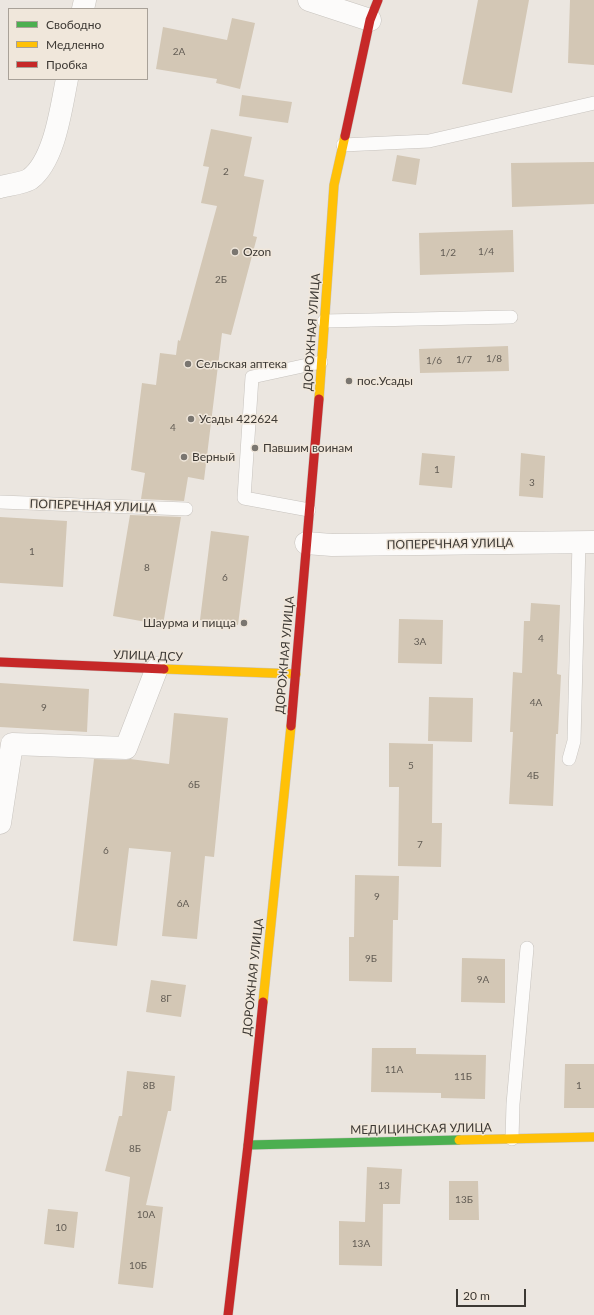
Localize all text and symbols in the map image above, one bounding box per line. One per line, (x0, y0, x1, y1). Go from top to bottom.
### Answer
legend (8, 8, 148, 80)
text: Свободно (46, 17, 101, 32)
text: Медленно (46, 37, 104, 52)
house number: 2А (173, 46, 185, 58)
text: Пробка (46, 57, 87, 72)
house number: 2 (223, 166, 229, 178)
place label: Ozon (243, 245, 271, 259)
house number: 1/4 (478, 246, 494, 258)
marker: Ozon (230, 247, 240, 257)
house number: 1/2 (440, 247, 456, 259)
street label: ДОРОЖНАЯ УЛИЦА (301, 273, 323, 391)
house number: 2Б (215, 274, 227, 286)
house number: 1/8 (486, 353, 502, 365)
house number: 1/7 (456, 354, 472, 366)
house number: 1/6 (426, 355, 442, 367)
place label: Сельская аптека (196, 357, 287, 371)
marker: Сельская аптека (183, 359, 193, 369)
place label: пос.Усады (357, 374, 413, 388)
marker: пос.Усады (344, 376, 354, 386)
place label: Усады 422624 (199, 412, 278, 426)
marker: Усады 422624 (186, 414, 196, 424)
house number: 4 (170, 422, 176, 434)
place label: Павшим воинам (263, 441, 353, 455)
marker: Павшим воинам (250, 443, 260, 453)
place label: Верный (192, 450, 235, 464)
marker: Верный (179, 452, 189, 462)
house number: 1 (434, 464, 440, 476)
house number: 3 (529, 477, 535, 489)
street label: ПОПЕРЕЧНАЯ УЛИЦА (29, 497, 157, 515)
street label: ПОПЕРЕЧНАЯ УЛИЦА (387, 536, 513, 552)
house number: 1 (29, 546, 35, 558)
house number: 8 (144, 562, 150, 574)
house number: 6 (222, 572, 228, 584)
street label: ДОРОЖНАЯ УЛИЦА (273, 596, 297, 714)
place label: Шаурма и пицца (143, 616, 236, 630)
marker: Шаурма и пицца (239, 618, 249, 628)
house number: 4 (538, 633, 544, 645)
house number: 3А (414, 636, 426, 648)
street label: УЛИЦА ДСУ (113, 648, 183, 664)
house number: 4А (530, 697, 542, 709)
house number: 9 (41, 702, 47, 714)
house number: 5 (408, 760, 414, 772)
house number: 4Б (527, 770, 539, 782)
house number: 6Б (188, 779, 200, 791)
house number: 7 (417, 839, 423, 851)
house number: 6 (103, 845, 109, 857)
house number: 9 (374, 891, 380, 903)
house number: 6А (177, 898, 189, 910)
street label: ДОРОЖНАЯ УЛИЦА (240, 917, 266, 1037)
house number: 9Б (365, 953, 377, 965)
house number: 9А (477, 974, 489, 986)
house number: 8Г (160, 993, 172, 1005)
house number: 11А (385, 1064, 403, 1076)
house number: 11Б (454, 1071, 472, 1083)
house number: 8В (143, 1080, 155, 1092)
house number: 1 (576, 1080, 582, 1092)
street label: МЕДИЦИНСКАЯ УЛИЦА (350, 1121, 492, 1137)
house number: 8Б (129, 1143, 141, 1155)
house number: 13 (378, 1180, 390, 1192)
house number: 13Б (455, 1194, 473, 1206)
house number: 10А (137, 1209, 155, 1221)
house number: 10 (55, 1222, 67, 1234)
house number: 13А (352, 1238, 370, 1250)
house number: 10Б (129, 1260, 147, 1272)
scale bar (458, 1281, 528, 1307)
text: 20 m (463, 1288, 490, 1303)

